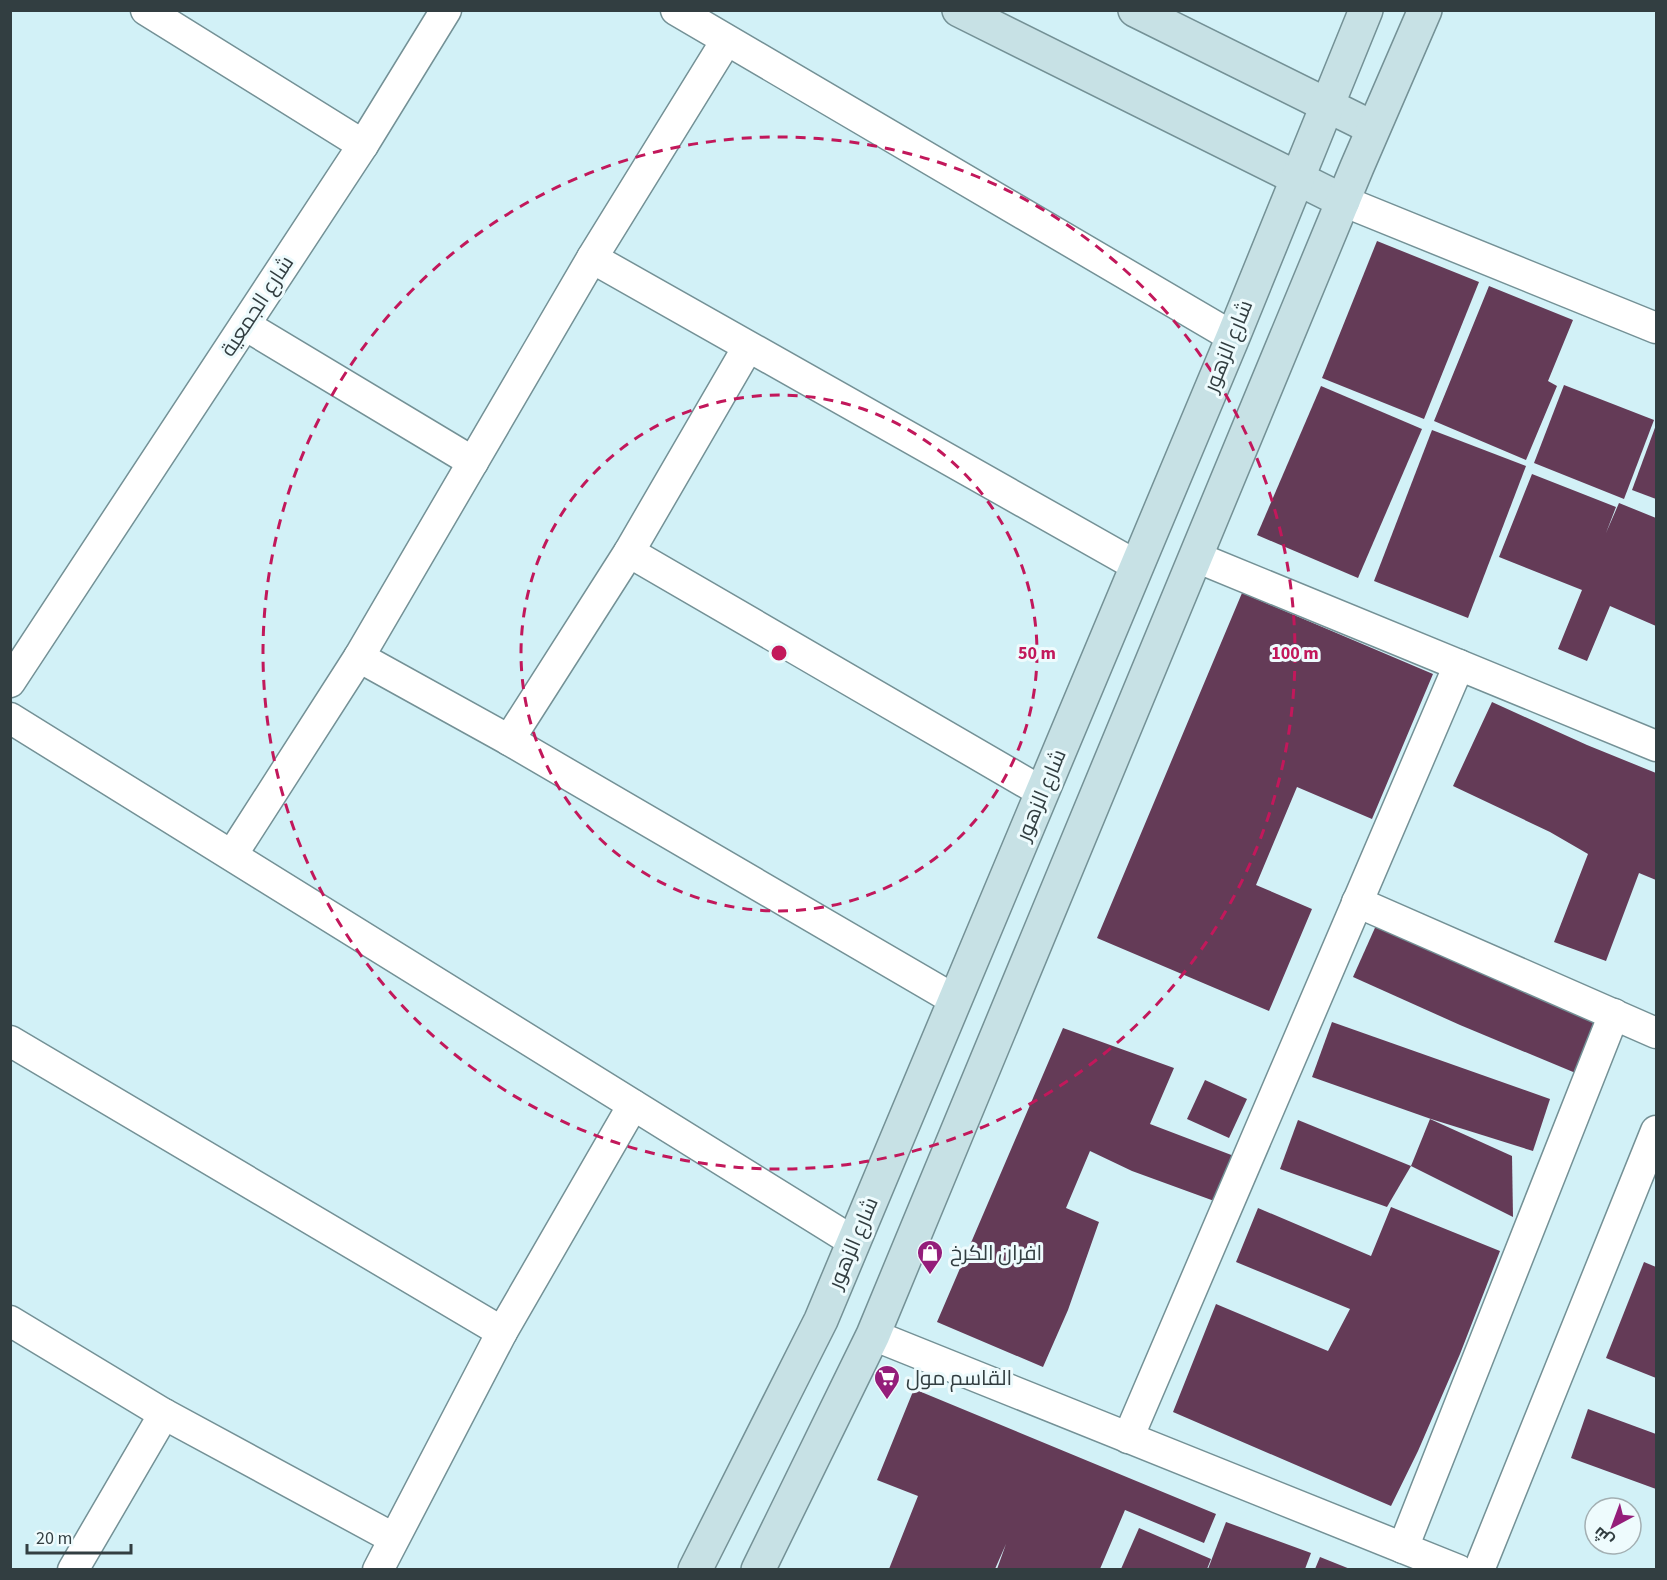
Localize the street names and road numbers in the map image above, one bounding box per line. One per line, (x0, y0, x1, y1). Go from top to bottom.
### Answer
street label: شارع الجمعية (213, 250, 301, 362)
street label: شارع الزهور (1196, 295, 1260, 398)
street label: شارع الزهور (1008, 745, 1074, 846)
street label: شارع الزهور (820, 1193, 886, 1294)

